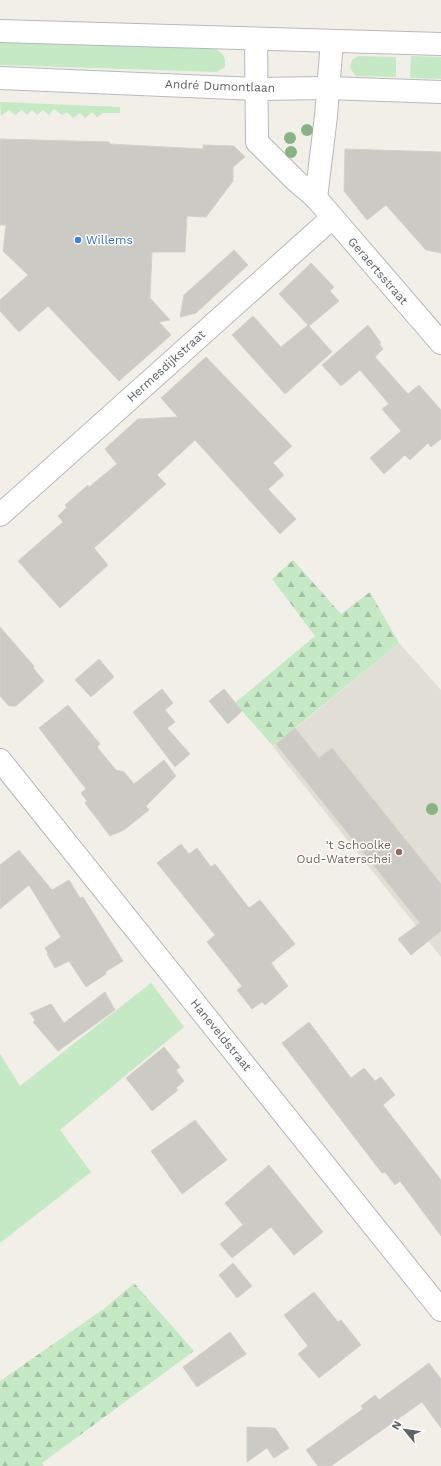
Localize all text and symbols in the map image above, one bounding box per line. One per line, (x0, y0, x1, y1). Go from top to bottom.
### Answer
street label: André Dumontlaan (165, 77, 275, 95)
place label: Willems (86, 233, 133, 247)
marker: Willems (73, 235, 83, 245)
street label: Geraertsstraat (345, 235, 411, 307)
street label: Hermesdijkstraat (124, 327, 208, 405)
place label: 't Schoolke Oud-Waterschei (297, 838, 391, 866)
marker: 't Schoolke Oud-Waterschei (394, 847, 404, 857)
street label: Haneveldstraat (188, 996, 254, 1074)
north arrow (385, 1410, 425, 1450)
text: N (389, 1419, 404, 1432)

